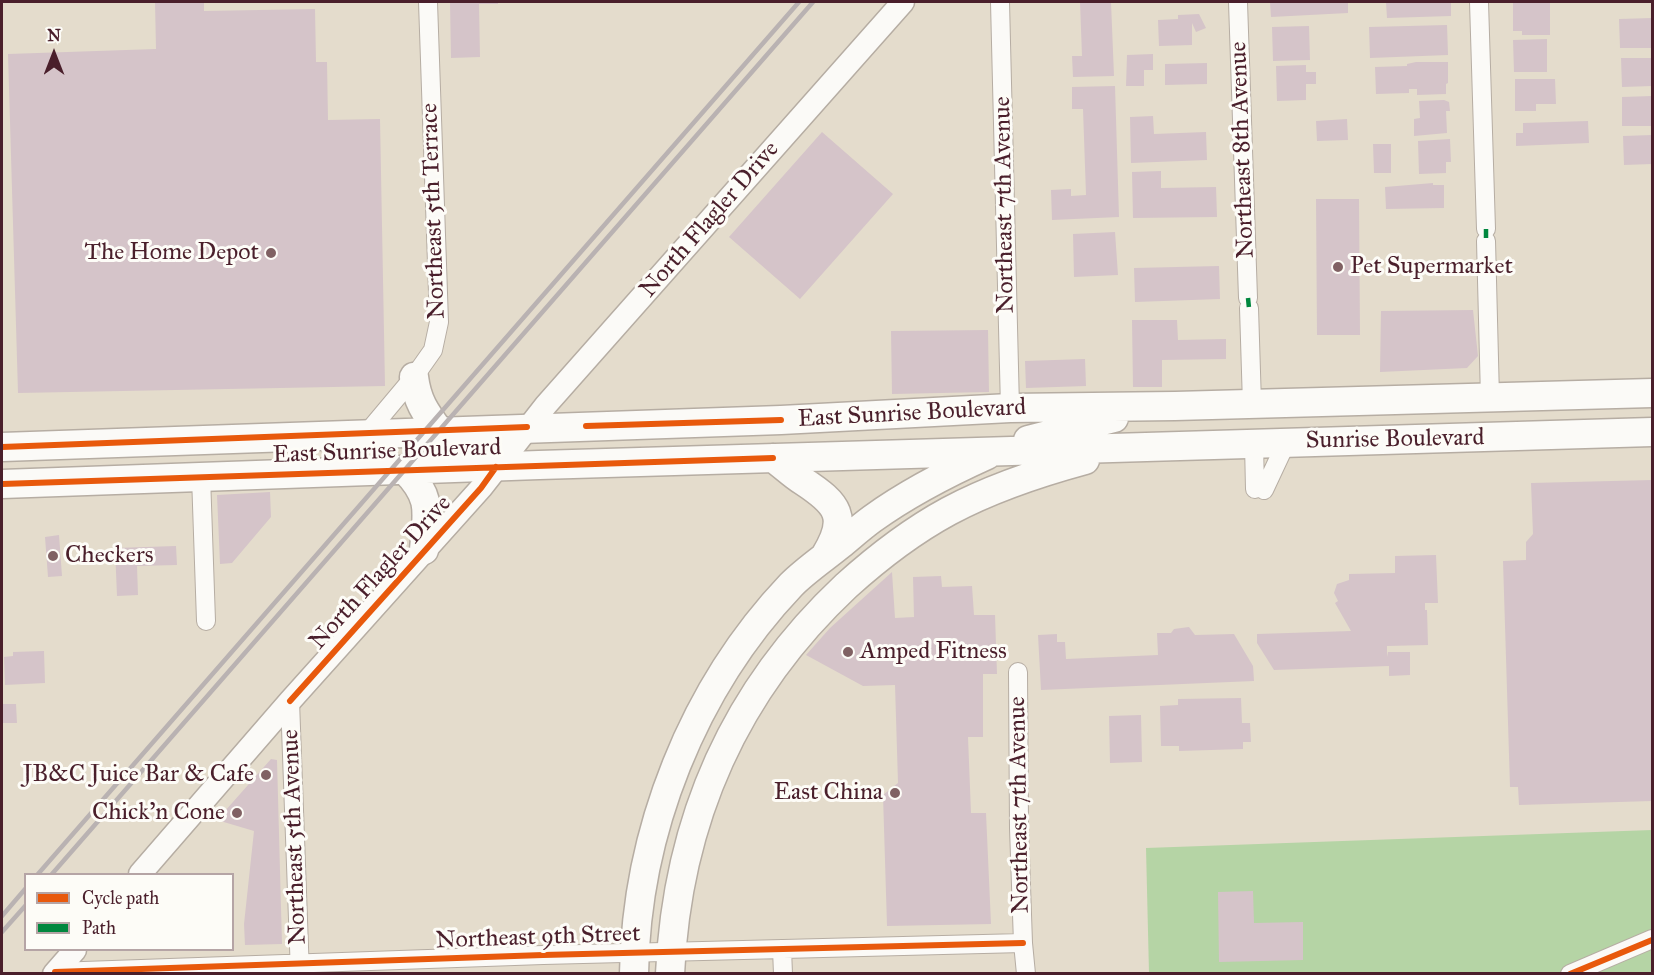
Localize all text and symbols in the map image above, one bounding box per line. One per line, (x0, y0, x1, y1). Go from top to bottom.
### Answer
north arrow (24, 24, 84, 84)
text: N (47, 26, 61, 45)
street label: Northeast 8th Avenue (1225, 41, 1261, 259)
street label: Northeast 7th Avenue (989, 96, 1021, 314)
street label: Northeast 5th Terrace (416, 102, 452, 320)
street label: North Flagler Drive (634, 136, 786, 304)
place label: The Home Depot (84, 239, 259, 267)
marker: The Home Depot (264, 246, 278, 260)
place label: Pet Supermarket (1350, 253, 1513, 281)
marker: Pet Supermarket (1331, 260, 1345, 274)
street label: East Sunrise Boulevard (797, 394, 1027, 434)
street label: Sunrise Boulevard (1305, 424, 1485, 456)
street label: East Sunrise Boulevard (272, 434, 502, 470)
street label: North Flagler Drive (304, 490, 458, 656)
place label: Checkers (65, 542, 153, 570)
marker: Checkers (46, 549, 60, 563)
place label: Amped Fitness (860, 638, 1007, 666)
marker: Amped Fitness (841, 645, 855, 659)
street label: Northeast 7th Avenue (1004, 696, 1036, 914)
street label: Northeast 5th Avenue (277, 729, 313, 945)
place label: JB&C Juice Bar & Cafe (23, 761, 254, 789)
marker: JB&C Juice Bar & Cafe (259, 768, 273, 782)
place label: East China (774, 779, 883, 807)
marker: East China (888, 786, 902, 800)
place label: Chick'n Cone (92, 799, 225, 827)
marker: Chick'n Cone (230, 806, 244, 820)
legend (24, 873, 234, 951)
text: Cycle path (82, 887, 159, 909)
text: Path (82, 917, 116, 939)
street label: Northeast 9th Street (435, 920, 641, 956)

